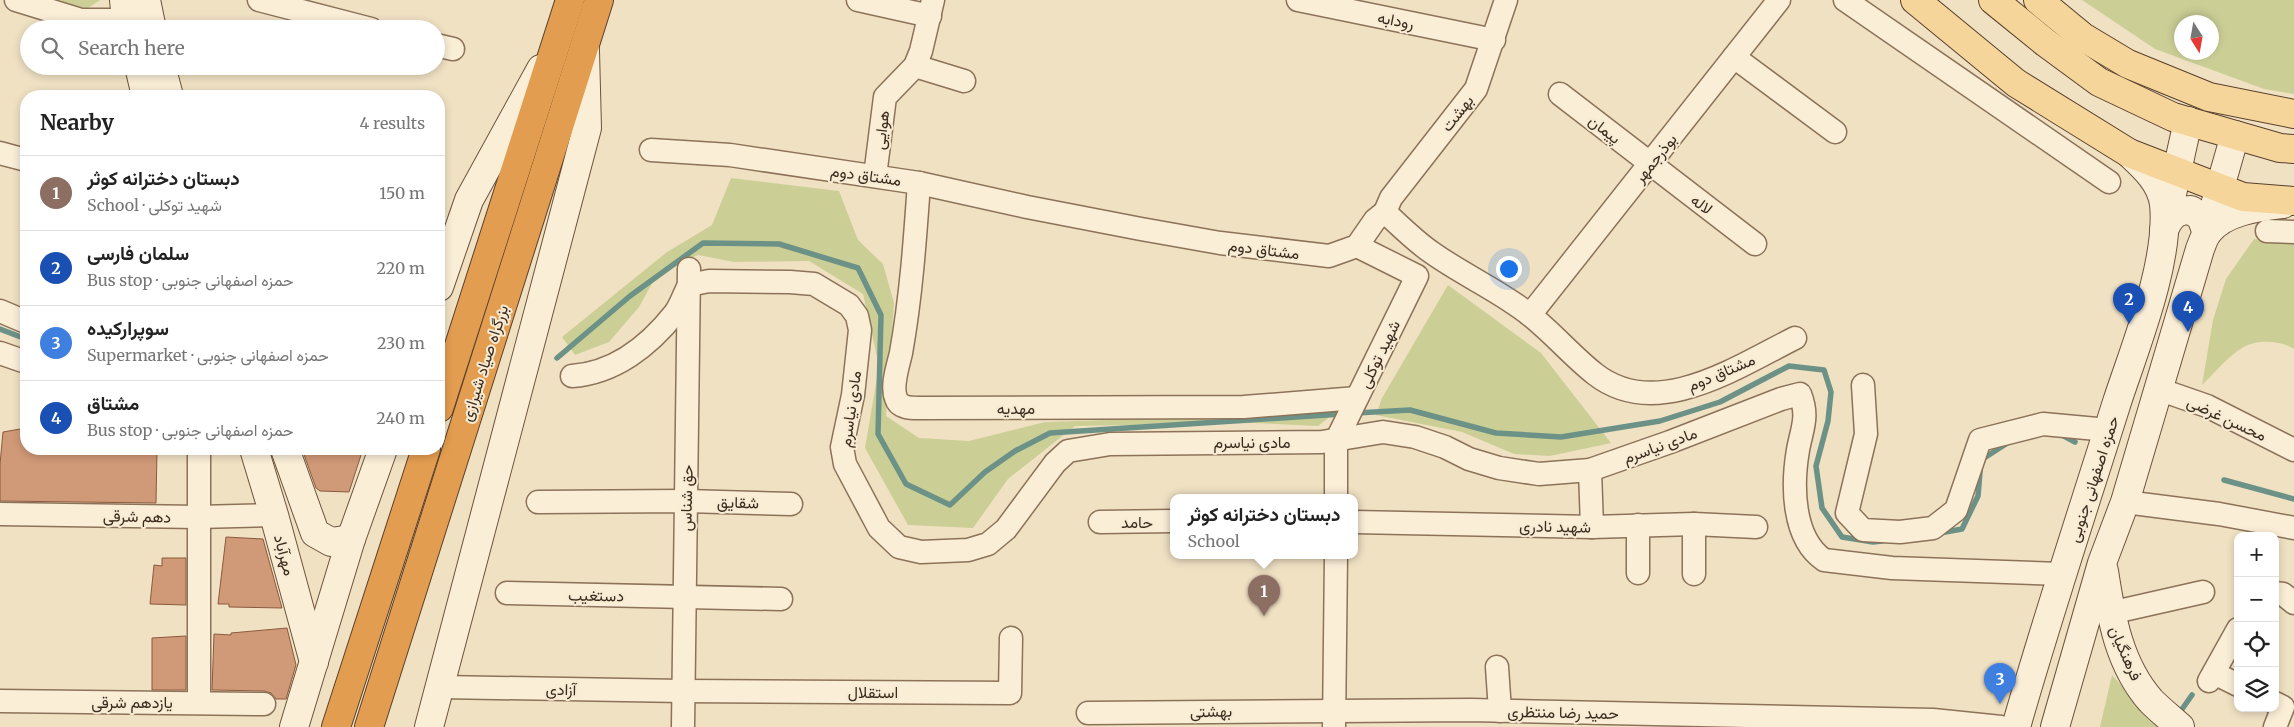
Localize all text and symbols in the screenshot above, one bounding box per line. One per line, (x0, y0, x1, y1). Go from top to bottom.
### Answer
street label: رودابه (1376, 7, 1416, 34)
north arrow (2174, 15, 2219, 60)
search box (20, 20, 445, 75)
icon: search (38, 34, 66, 62)
text: Search here (78, 36, 185, 60)
street label: بهشت (1436, 91, 1478, 136)
text: Nearby (40, 109, 114, 136)
street label: هوایی (869, 109, 894, 151)
street label: پیمان (1584, 110, 1625, 149)
text: 4 results (359, 113, 425, 133)
street label: بوذرجمهر (1628, 129, 1682, 188)
street label: مشتاق دوم (829, 160, 903, 191)
text: دبستان دخترانه کوثر (87, 166, 240, 190)
text: 1 (52, 183, 60, 203)
text: 150 m (379, 183, 425, 203)
street label: لاله (1687, 189, 1717, 219)
text: School · شهید توکلی (87, 195, 222, 215)
street label: مشتاق دوم (1227, 235, 1301, 264)
text: سلمان فارسی (87, 241, 189, 265)
your location (1496, 256, 1522, 282)
text: 2 (51, 258, 61, 278)
text: 220 m (377, 258, 425, 278)
text: Bus stop · حمزه اصفهانی جنوبی (87, 270, 294, 290)
pin: 2 (2113, 283, 2145, 324)
pin: 4 (2172, 291, 2204, 332)
street label: بزرگراه صیاد شیرازی (456, 302, 513, 424)
text: سوپرارکیده (87, 316, 169, 340)
street label: شهید توکلی (1354, 317, 1405, 392)
text: 3 (51, 333, 61, 353)
text: 230 m (377, 333, 425, 353)
text: Supermarket · حمزه اصفهانی جنوبی (87, 345, 329, 365)
street label: مشتاق دوم (1684, 349, 1758, 396)
street label: مادی نیاسرم (835, 369, 866, 449)
text: مشتاق (87, 391, 139, 415)
street label: محسن غرضی (2184, 391, 2270, 446)
street label: مهدیه (997, 398, 1035, 419)
text: 4 (51, 408, 61, 428)
text: 240 m (376, 408, 425, 428)
street label: حمزه اصفهانی جنوبی (2063, 413, 2124, 545)
text: Bus stop · حمزه اصفهانی جنوبی (87, 420, 294, 440)
street label: مادی نیاسرم (1620, 422, 1700, 469)
street label: مادی نیاسرم (1213, 432, 1291, 453)
street label: حق شناس (675, 464, 698, 531)
street label: شقایق (717, 492, 759, 513)
popup (1170, 494, 1358, 559)
text: دبستان دخترانه کوثر (1188, 502, 1340, 526)
street label: دهم شرقی (103, 505, 171, 528)
street label: حامد (1121, 512, 1153, 532)
street label: شهید نادری (1519, 515, 1591, 538)
text: School (1188, 531, 1240, 551)
street label: مهرآباد (269, 532, 300, 578)
map controls (2234, 532, 2279, 712)
button: + (2234, 532, 2279, 577)
pin: 1 (1248, 575, 1280, 616)
button: − (2234, 577, 2279, 622)
street label: دستغیب (568, 585, 624, 605)
button: locate (2234, 622, 2279, 667)
street label: فرهنگیان (2104, 623, 2147, 684)
pin: 3 (1984, 663, 2016, 704)
button: layers (2234, 667, 2279, 712)
street label: آزادی (545, 679, 578, 700)
street label: استقلال (848, 682, 898, 702)
street label: یازدهم شرقی (91, 692, 173, 713)
street label: بهشتی (1190, 701, 1232, 722)
street label: حمید رضا منتظری (1507, 701, 1619, 724)

